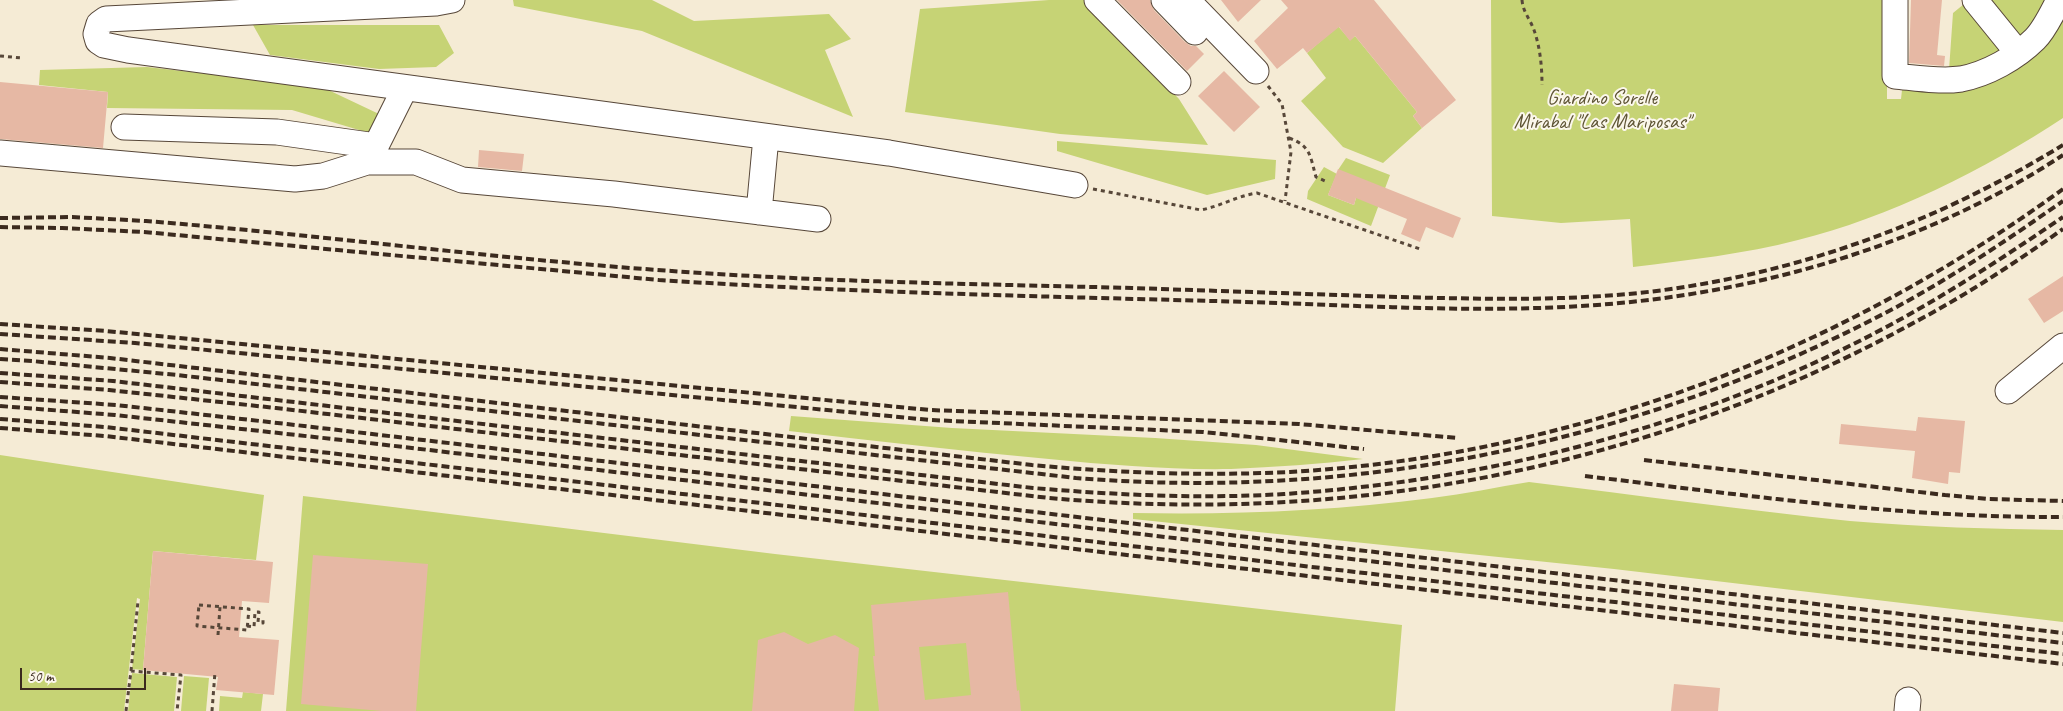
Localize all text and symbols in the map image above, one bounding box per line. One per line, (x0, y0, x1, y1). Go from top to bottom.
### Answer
park label: Giardino Sorelle Mirabal "Las Mariposas" (1514, 85, 1690, 135)
scale bar (22, 658, 149, 690)
text: 50 m (28, 667, 54, 686)

